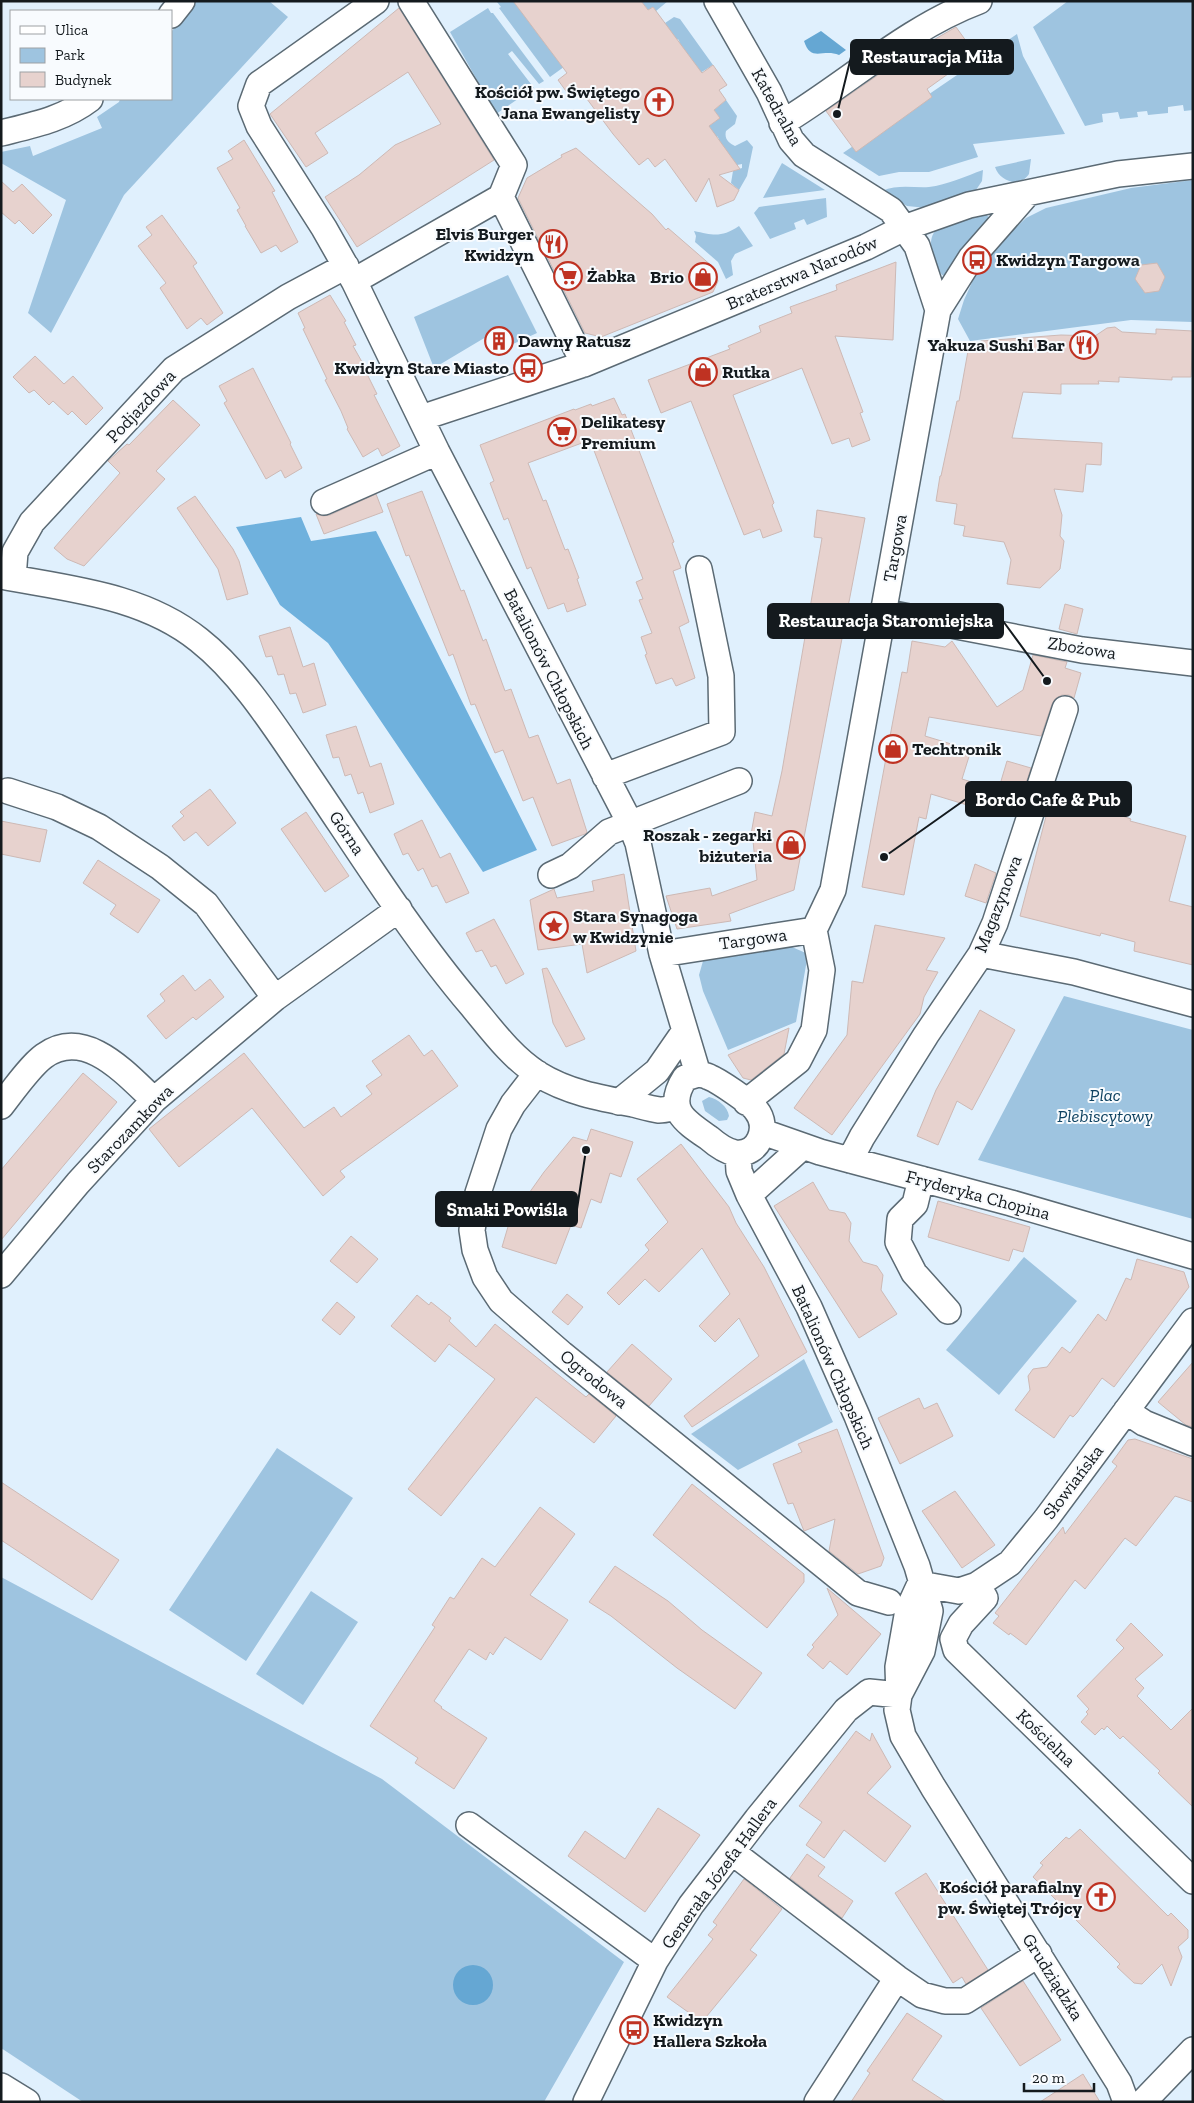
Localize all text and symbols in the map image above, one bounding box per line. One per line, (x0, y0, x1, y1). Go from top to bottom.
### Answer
legend (10, 10, 172, 100)
text: Ulica (55, 21, 88, 39)
callout: Restauracja Miła (851, 40, 1013, 74)
text: Restauracja Miła (861, 45, 1003, 68)
text: Park (55, 46, 85, 64)
street label: Katedralna (747, 64, 807, 150)
text: Budynek (55, 71, 112, 89)
place label: Kościół pw. Świętego Jana Ewangelisty (475, 81, 641, 124)
church icon: Kościół pw. Świętego Jana Ewangelisty (644, 87, 674, 117)
place label: Elvis Burger Kwidzyn (435, 223, 534, 266)
restaurant icon: Elvis Burger Kwidzyn (538, 229, 568, 259)
street label: Braterstwa Narodów (723, 231, 881, 315)
bus stop icon: Kwidzyn Targowa (962, 245, 992, 275)
place label: Kwidzyn Targowa (996, 249, 1140, 271)
supermarket icon: Żabka (553, 261, 583, 291)
shop icon: Brio (688, 262, 718, 292)
place label: Żabka (587, 265, 636, 287)
place label: Brio (650, 266, 685, 288)
building icon: Dawny Ratusz (484, 326, 514, 356)
place label: Dawny Ratusz (518, 330, 631, 352)
restaurant icon: Yakuza Sushi Bar (1069, 330, 1099, 360)
place label: Yakuza Sushi Bar (928, 334, 1065, 356)
bus stop icon: Kwidzyn Stare Miasto (513, 353, 543, 383)
place label: Kwidzyn Stare Miasto (334, 357, 510, 379)
shop icon: Rutka (688, 357, 718, 387)
place label: Rutka (722, 361, 770, 383)
street label: Podjazdowa (102, 365, 181, 447)
place label: Delikatesy Premium (581, 411, 666, 454)
supermarket icon: Delikatesy Premium (547, 417, 577, 447)
street label: Targowa (878, 512, 912, 584)
street label: Batalionów Chłopskich (499, 585, 599, 753)
callout: Restauracja Staromiejska (768, 604, 1003, 638)
text: Restauracja Staromiejska (779, 609, 994, 632)
street label: Zbożowa (1046, 632, 1118, 664)
shop icon: Techtronik (878, 734, 908, 764)
place label: Techtronik (912, 738, 1001, 760)
callout: Bordo Cafe & Pub (966, 782, 1131, 816)
text: Bordo Cafe & Pub (975, 788, 1121, 811)
street label: Górna (324, 807, 370, 859)
place label: Roszak - zegarki biżuteria (643, 824, 773, 867)
shop icon: Roszak - zegarki biżuteria (776, 830, 806, 860)
street label: Magazynowa (969, 852, 1027, 956)
place label: Stara Synagoga w Kwidzynie (573, 905, 698, 948)
place icon: Stara Synagoga w Kwidzynie (539, 911, 569, 941)
street label: Targowa (718, 923, 789, 955)
street label: Starozamkowa (82, 1080, 178, 1178)
park label: Plac Plebiscytowy (1057, 1084, 1153, 1127)
street label: Fryderyka Chopina (903, 1165, 1053, 1225)
callout: Smaki Powiśla (436, 1192, 577, 1226)
text: Smaki Powiśla (446, 1198, 568, 1221)
street label: Batalionów Chłopskich (787, 1282, 879, 1452)
street label: Ogrodowa (556, 1345, 633, 1413)
street label: Słowiańska (1038, 1440, 1108, 1523)
street label: Kościelna (1012, 1704, 1080, 1772)
street label: Generała Józefa Hallera (657, 1793, 782, 1953)
place label: Kościół parafialny pw. Świętej Trójcy (938, 1876, 1082, 1919)
church icon: Kościół parafialny pw. Świętej Trójcy (1086, 1882, 1116, 1912)
street label: Grudziądzka (1018, 1929, 1089, 2025)
place label: Kwidzyn Hallera Szkoła (653, 2009, 767, 2052)
bus stop icon: Kwidzyn Hallera Szkoła (619, 2015, 649, 2045)
scale bar (1024, 2060, 1094, 2092)
text: 20 m (1032, 2069, 1065, 2087)

